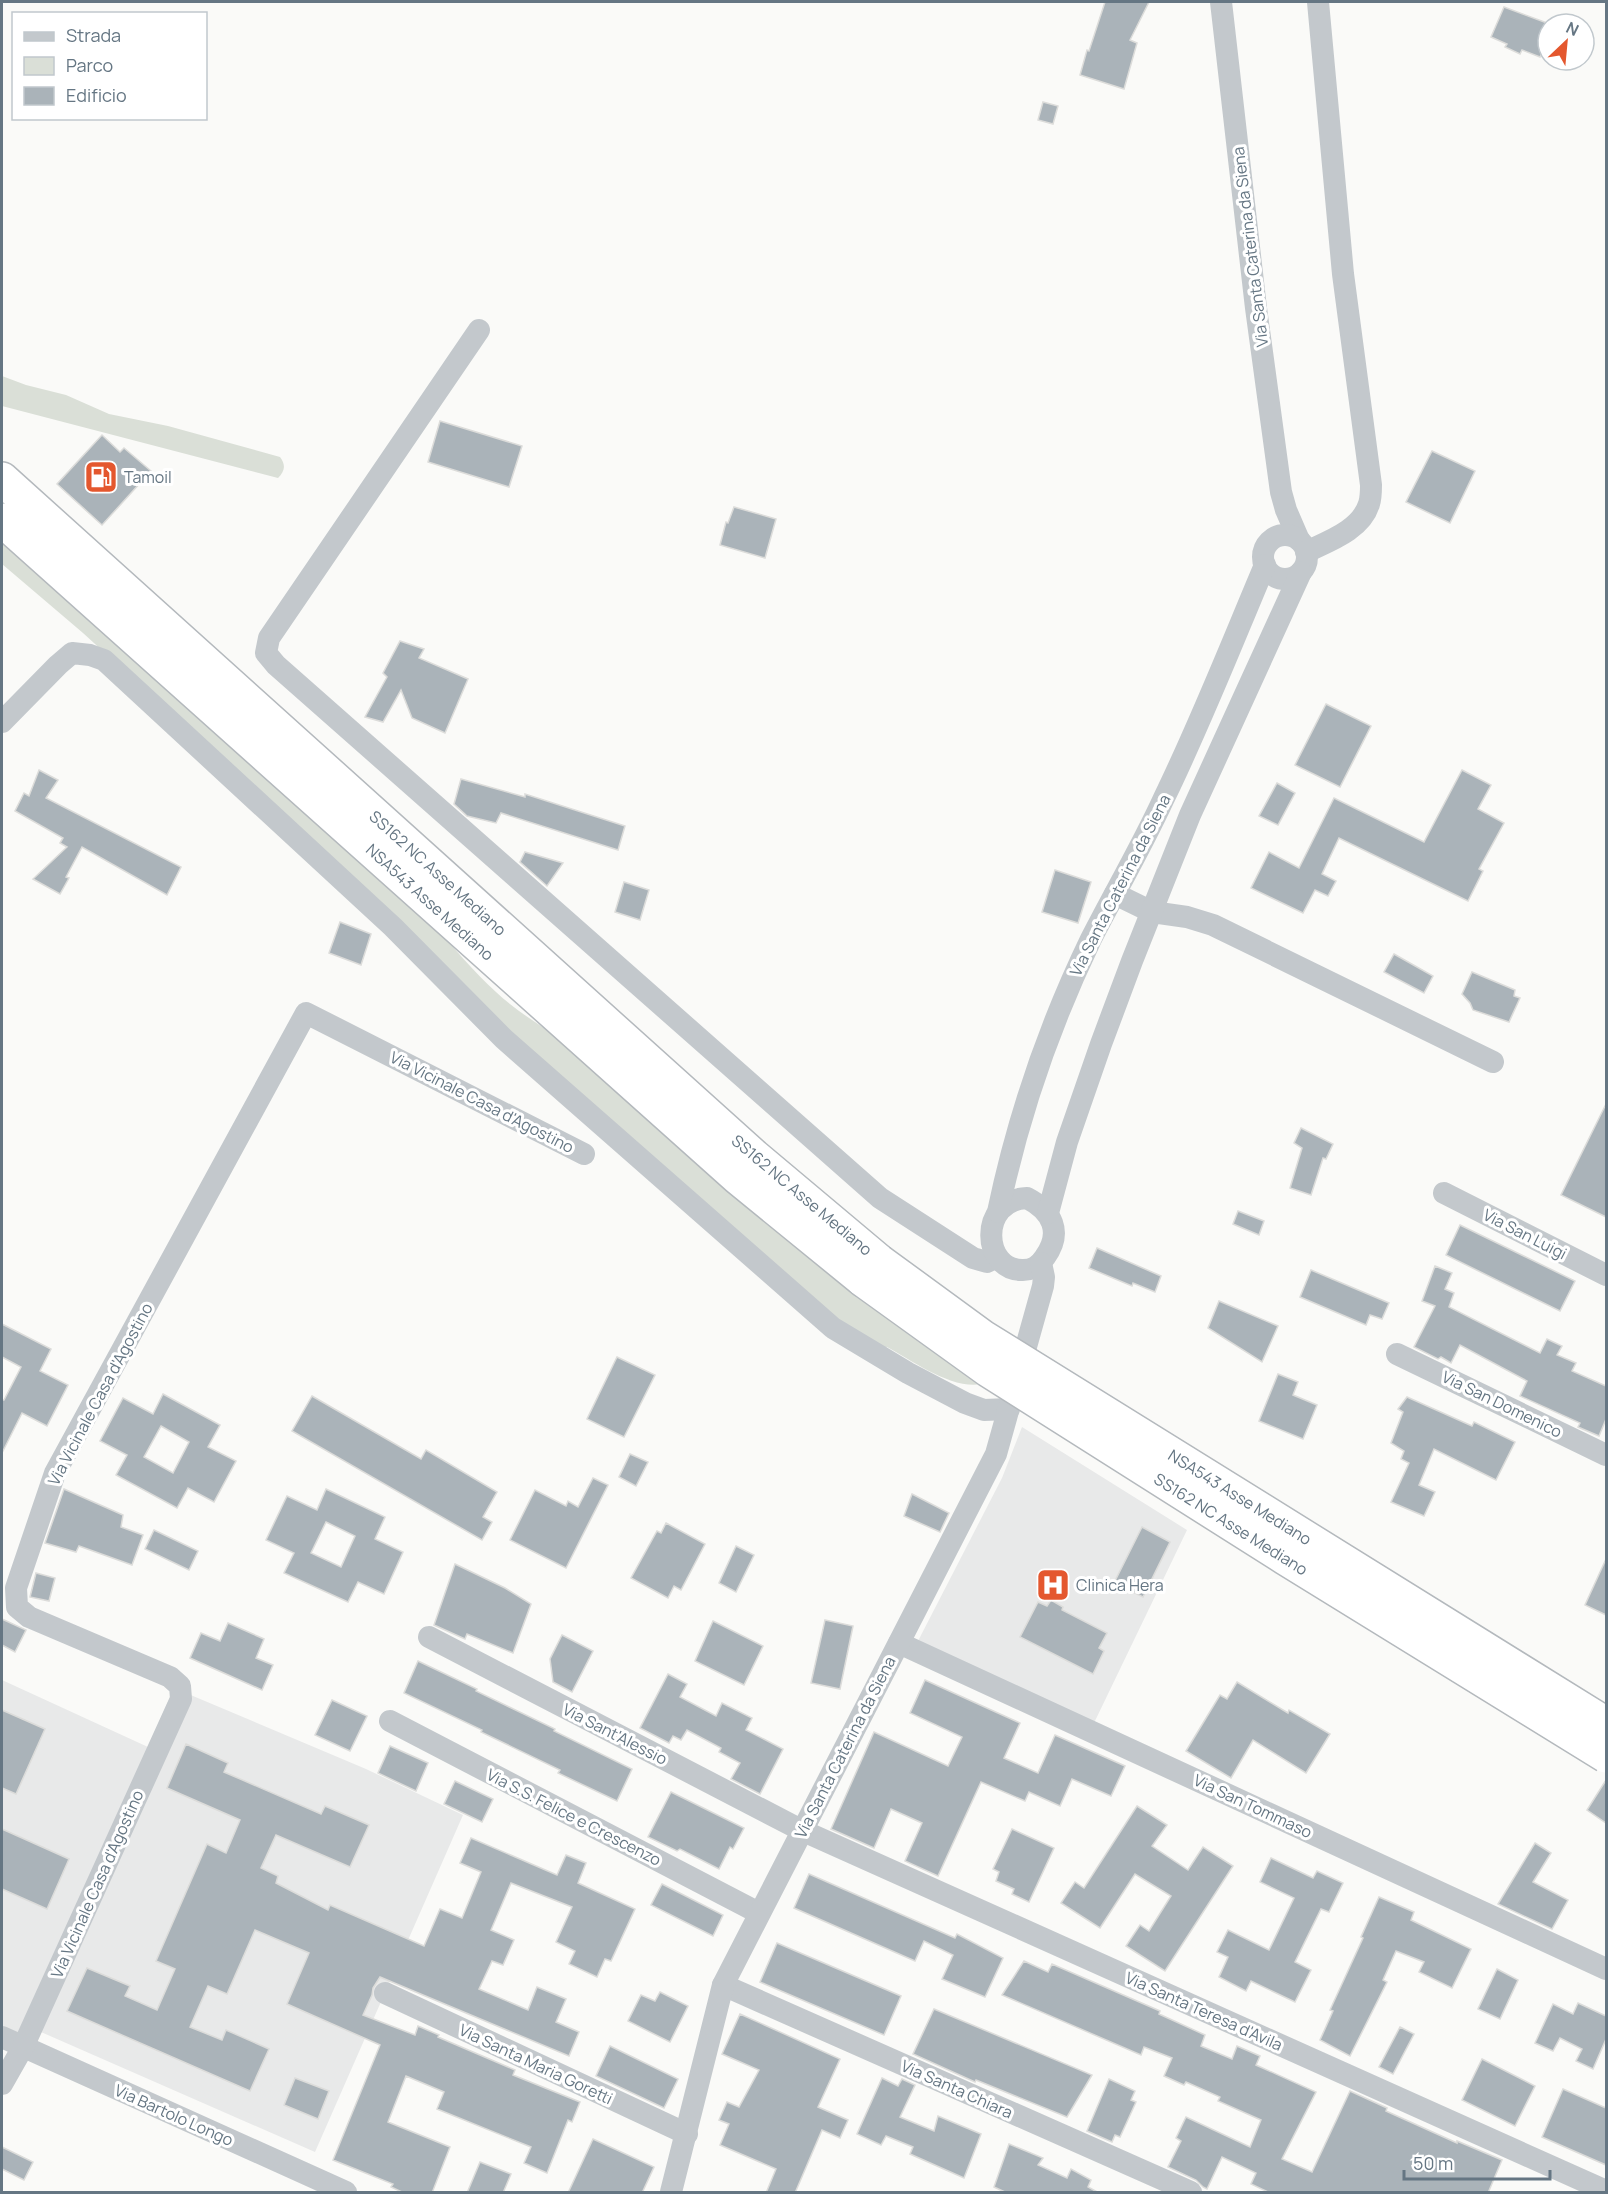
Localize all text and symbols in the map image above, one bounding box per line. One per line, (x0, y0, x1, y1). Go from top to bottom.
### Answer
legend (12, 12, 207, 120)
north arrow (1536, 12, 1596, 72)
text: N (1563, 16, 1583, 41)
text: Strada (66, 23, 121, 47)
text: Parco (66, 53, 113, 77)
text: Edificio (66, 83, 127, 107)
street label: Via Santa Caterina da Siena (1227, 146, 1273, 348)
fuel station icon: Tamoil (83, 459, 119, 495)
place label: Tamoil (124, 466, 172, 488)
street label: Via Santa Caterina da Siena (1064, 790, 1176, 980)
street label: SS162 NC Asse Mediano (365, 805, 511, 941)
street label: NSA543 Asse Mediano (361, 839, 499, 965)
street label: Via Vicinale Casa d'Agostino (386, 1046, 578, 1158)
street label: SS162 NC Asse Mediano (727, 1130, 877, 1260)
street label: Via San Luigi (1479, 1203, 1571, 1265)
street label: Via Vicinale Casa d'Agostino (43, 1299, 157, 1489)
street label: Via San Domenico (1438, 1365, 1566, 1443)
street label: NSA543 Asse Mediano (1164, 1444, 1316, 1550)
street label: SS162 NC Asse Mediano (1150, 1468, 1312, 1580)
hospital icon: Clinica Hera (1035, 1567, 1071, 1603)
place label: Clinica Hera (1076, 1574, 1164, 1596)
street label: Via Santa Caterina da Siena (789, 1652, 901, 1842)
street label: Via Sant'Alessio (559, 1698, 671, 1770)
street label: Via S.S. Felice e Crescenzo (483, 1763, 665, 1871)
street label: Via San Tommaso (1190, 1769, 1316, 1843)
street label: Via Vicinale Casa d'Agostino (46, 1787, 148, 1981)
street label: Via Santa Teresa d'Avila (1122, 1966, 1286, 2056)
street label: Via Santa Maria Goretti (456, 2019, 616, 2109)
street label: Via Santa Chiara (898, 2055, 1016, 2123)
street label: Via Bartolo Longo (111, 2079, 237, 2151)
scale bar (1404, 2143, 1550, 2181)
text: 50 m (1413, 2151, 1453, 2175)

